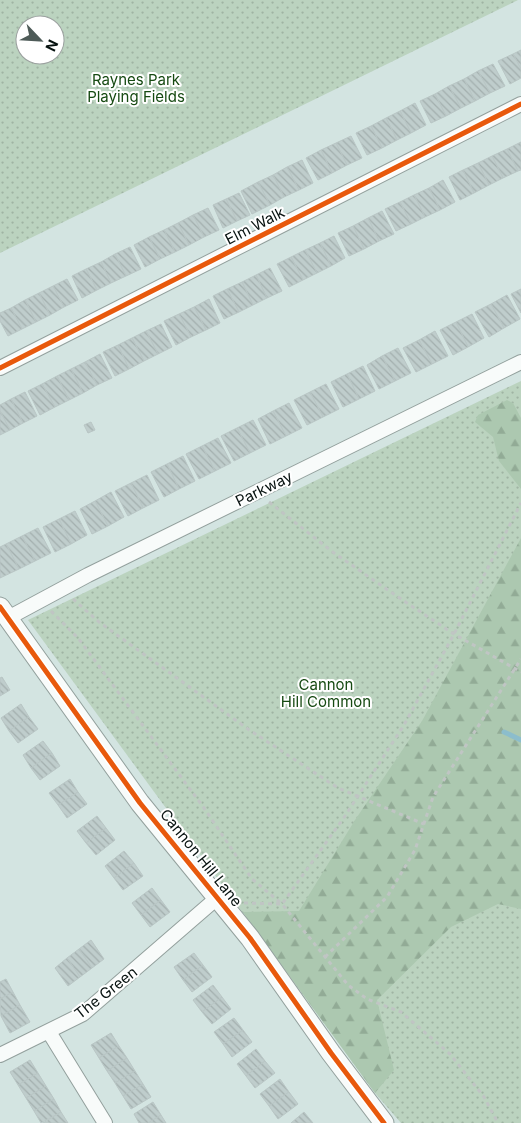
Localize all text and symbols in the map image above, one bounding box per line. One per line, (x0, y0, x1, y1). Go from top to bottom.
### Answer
north arrow (15, 15, 65, 65)
text: N (42, 37, 62, 54)
park label: Raynes Park Playing Fields (87, 70, 185, 106)
street label: Elm Walk (222, 202, 288, 249)
street label: Parkway (232, 466, 296, 510)
park label: Cannon Hill Common (281, 675, 371, 711)
street label: Cannon Hill Lane (156, 805, 247, 910)
street label: The Green (71, 962, 141, 1023)

